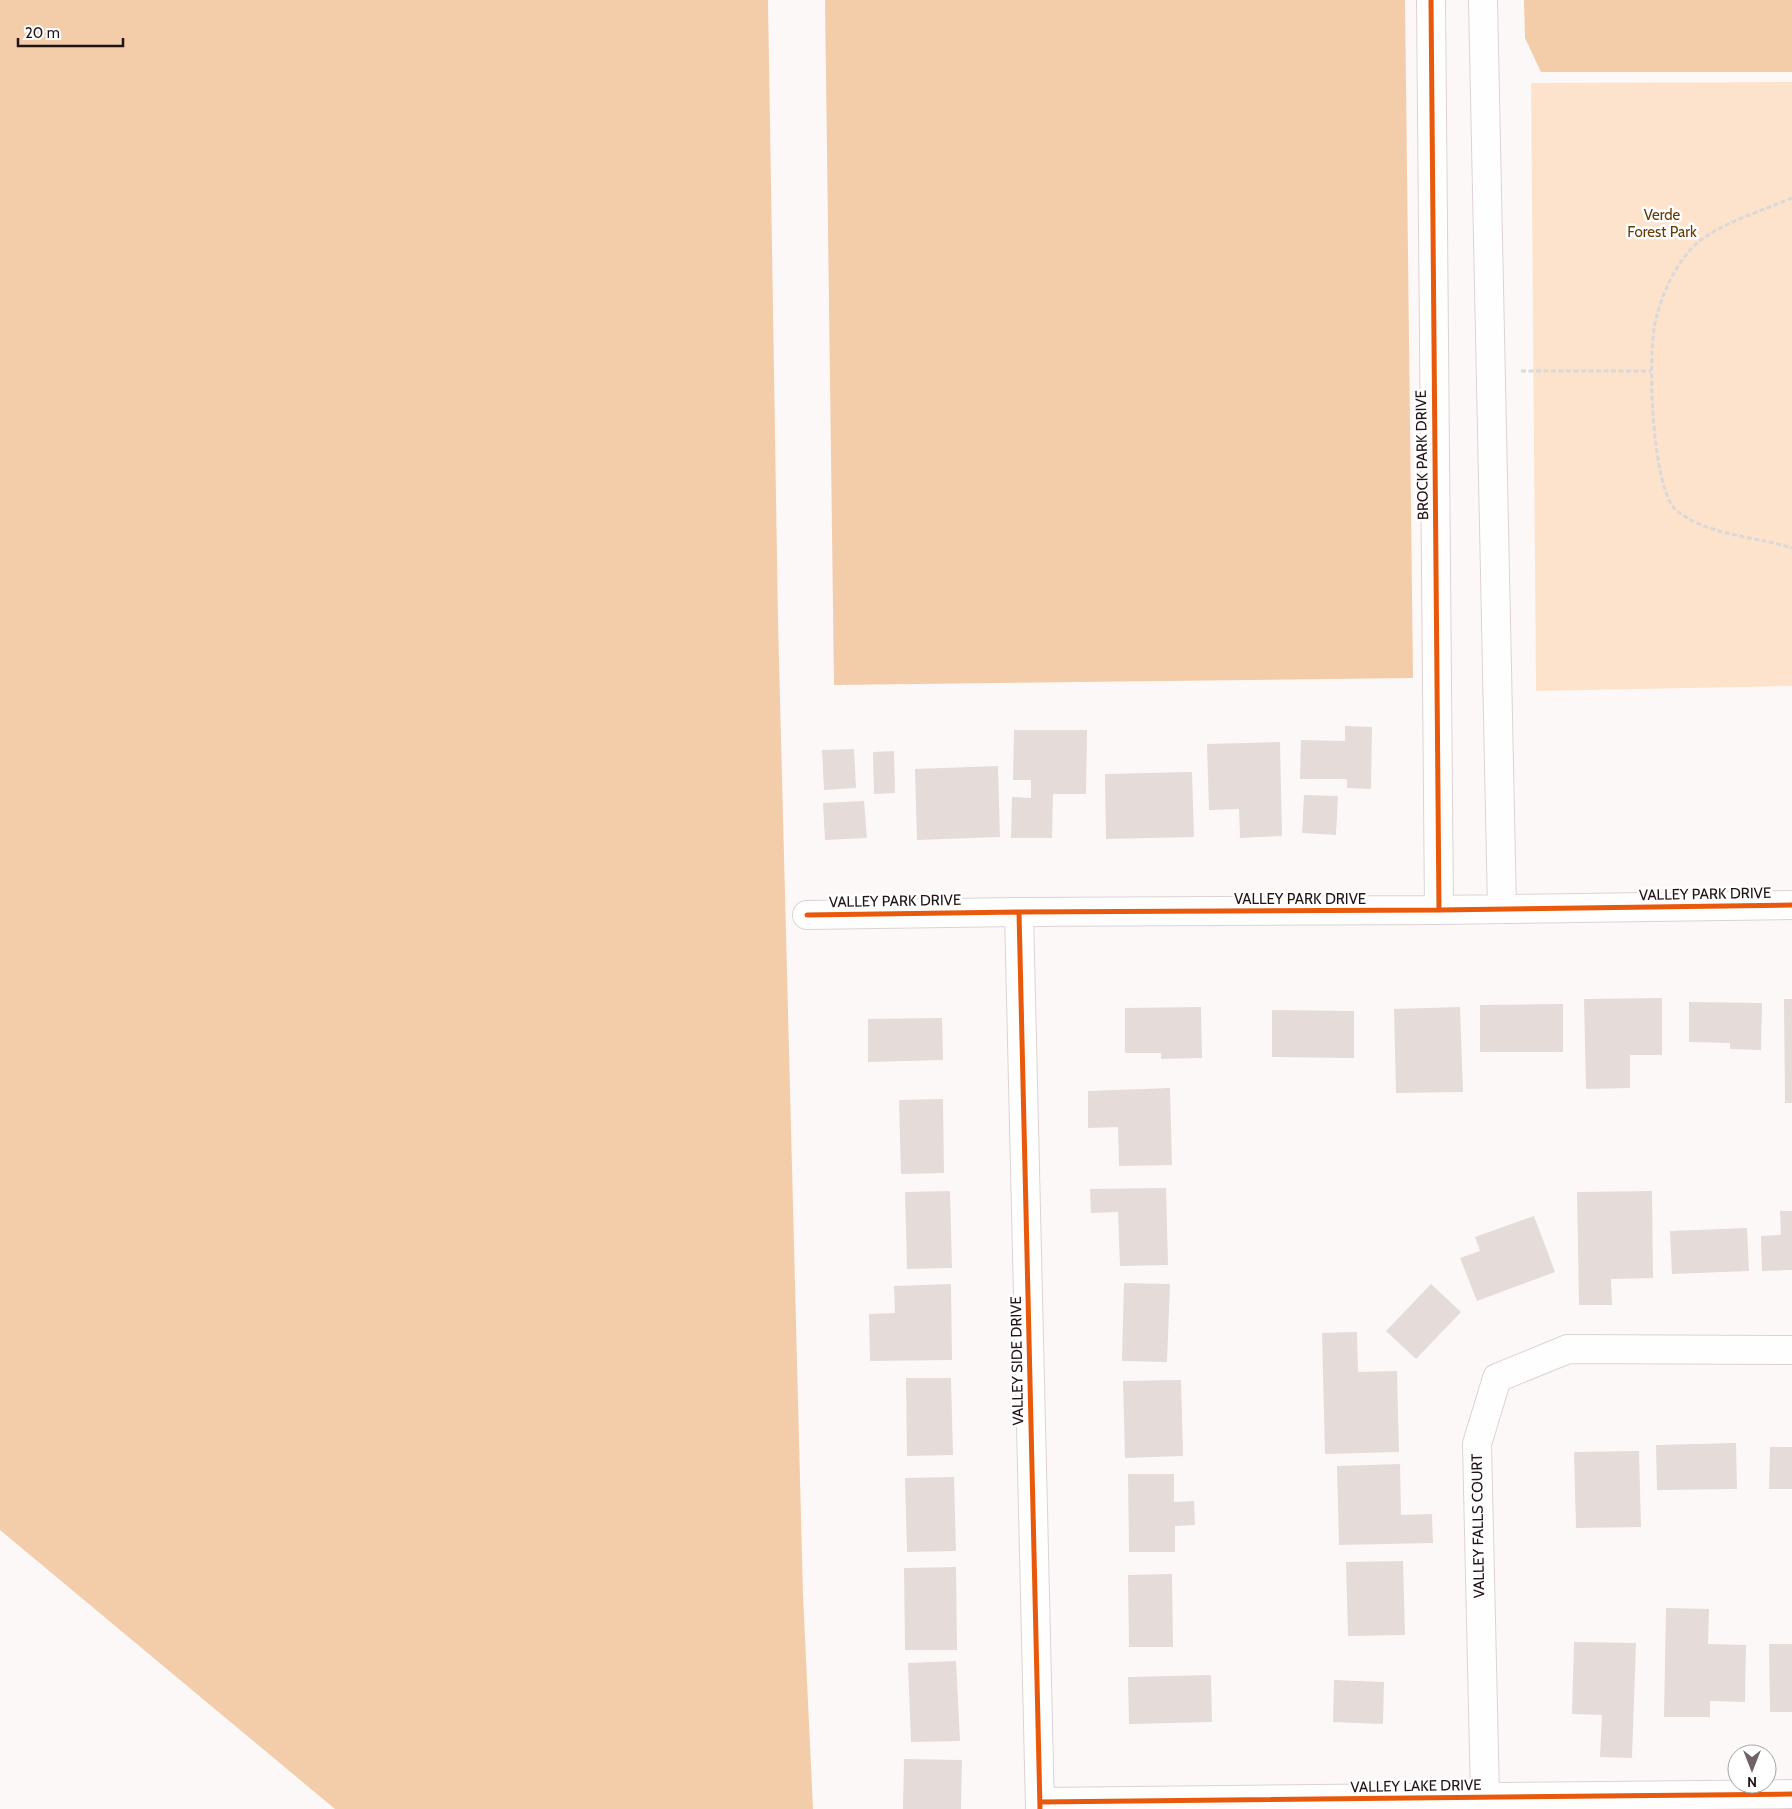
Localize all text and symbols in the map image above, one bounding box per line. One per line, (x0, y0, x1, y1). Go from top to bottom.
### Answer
scale bar (18, 15, 122, 47)
text: 20 m (25, 24, 60, 42)
park label: Verde Forest Park (1627, 206, 1697, 241)
street label: BROCK PARK DRIVE (1412, 390, 1432, 520)
street label: VALLEY PARK DRIVE (1639, 884, 1771, 904)
street label: VALLEY PARK DRIVE (1234, 890, 1366, 908)
street label: VALLEY PARK DRIVE (829, 891, 961, 911)
street label: VALLEY SIDE DRIVE (1007, 1296, 1027, 1426)
street label: VALLEY FALLS COURT (1468, 1454, 1488, 1598)
north arrow (1727, 1744, 1777, 1794)
text: N (1747, 1773, 1757, 1791)
street label: VALLEY LAKE DRIVE (1350, 1776, 1482, 1796)

